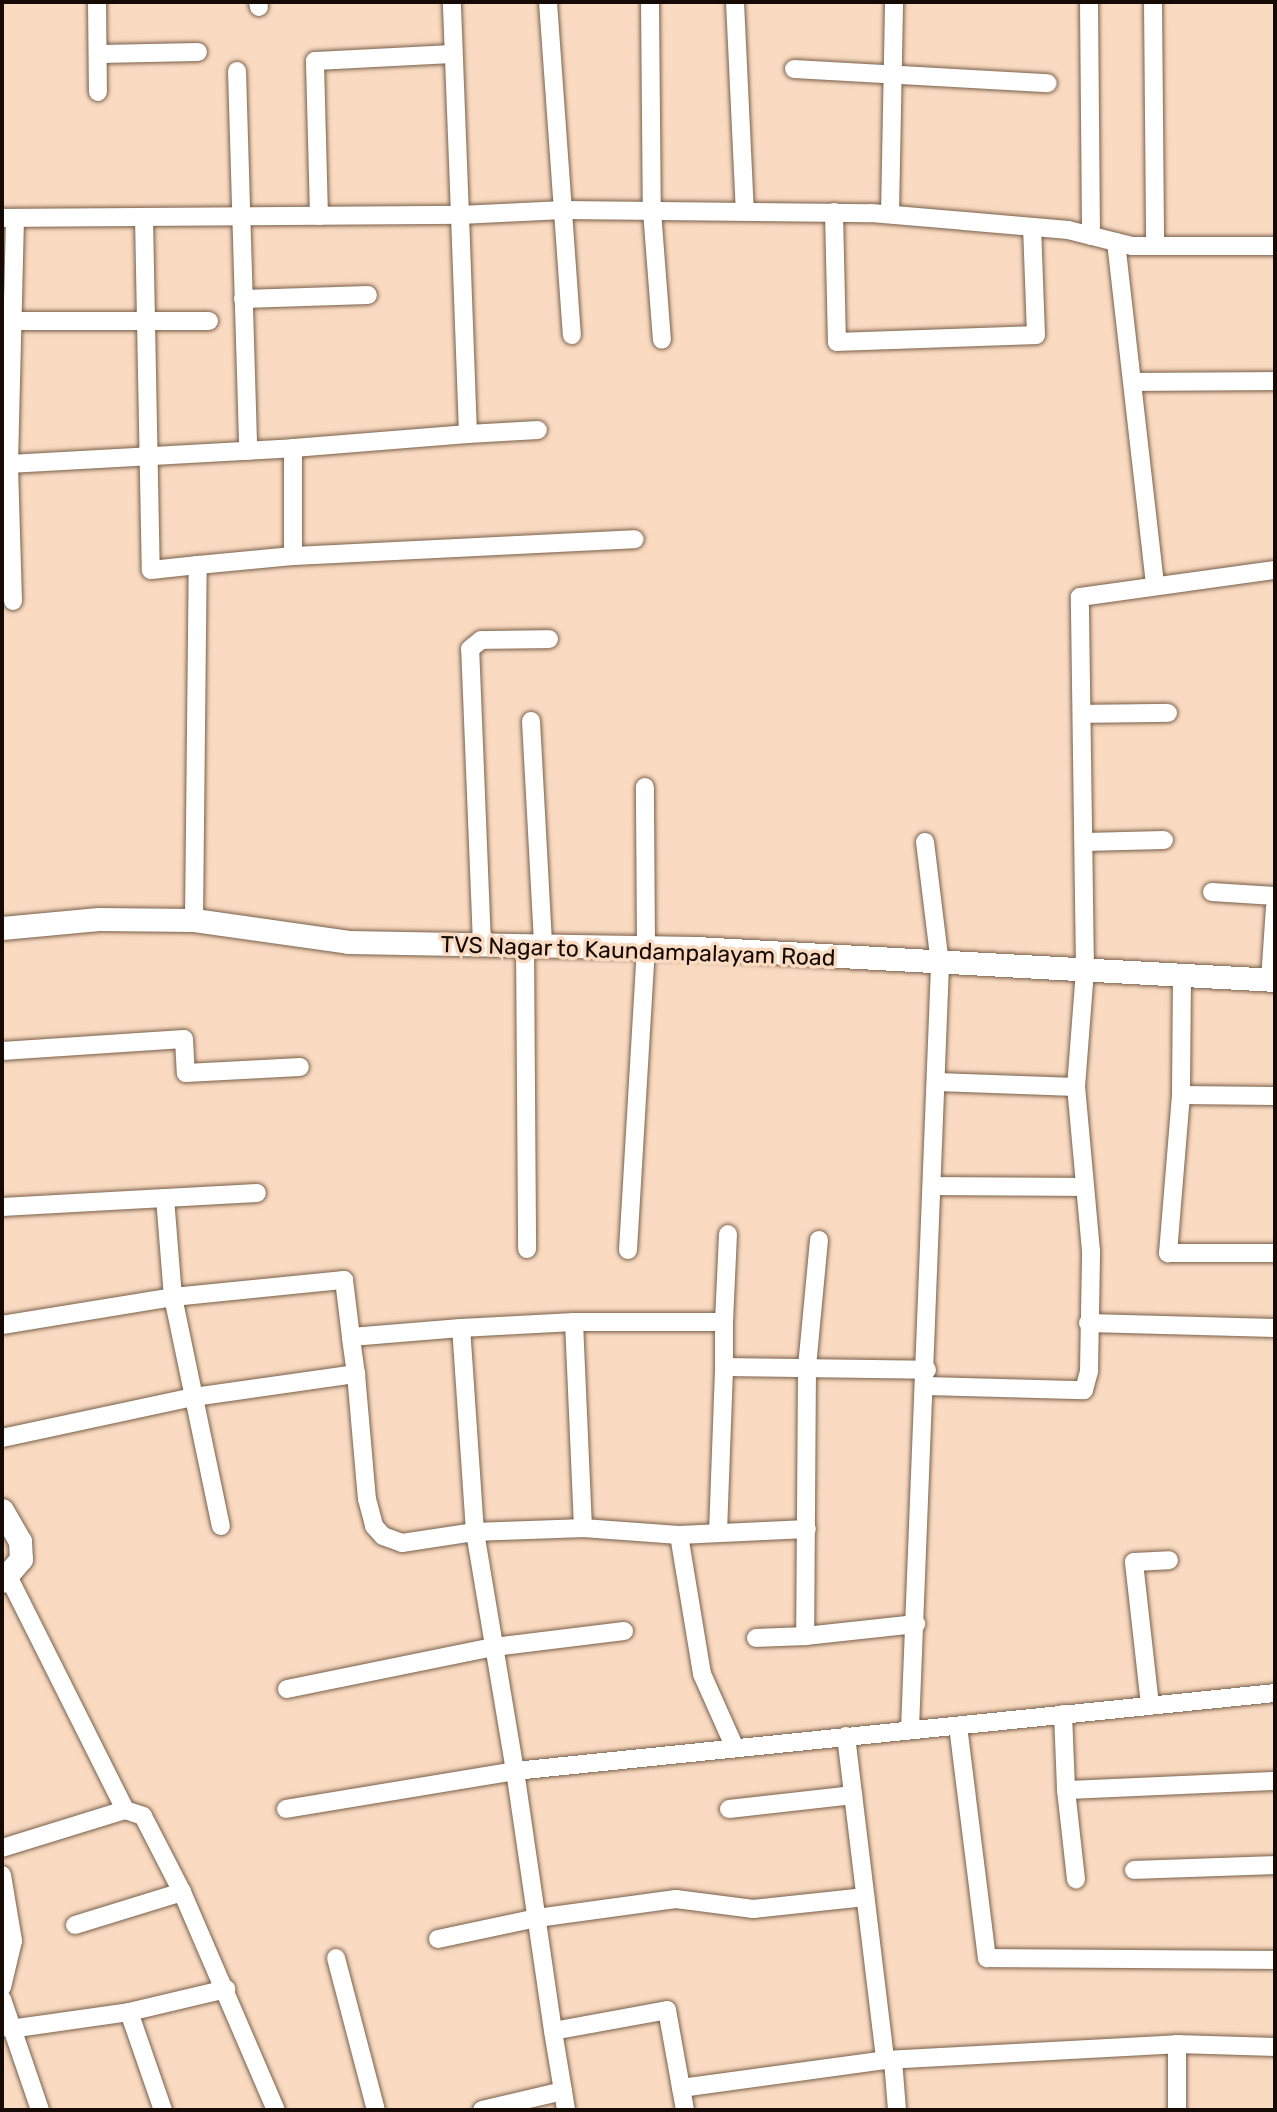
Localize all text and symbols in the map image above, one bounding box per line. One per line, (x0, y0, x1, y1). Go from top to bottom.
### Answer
street label: TVS Nagar to Kaundampalayam Road (440, 930, 836, 972)

